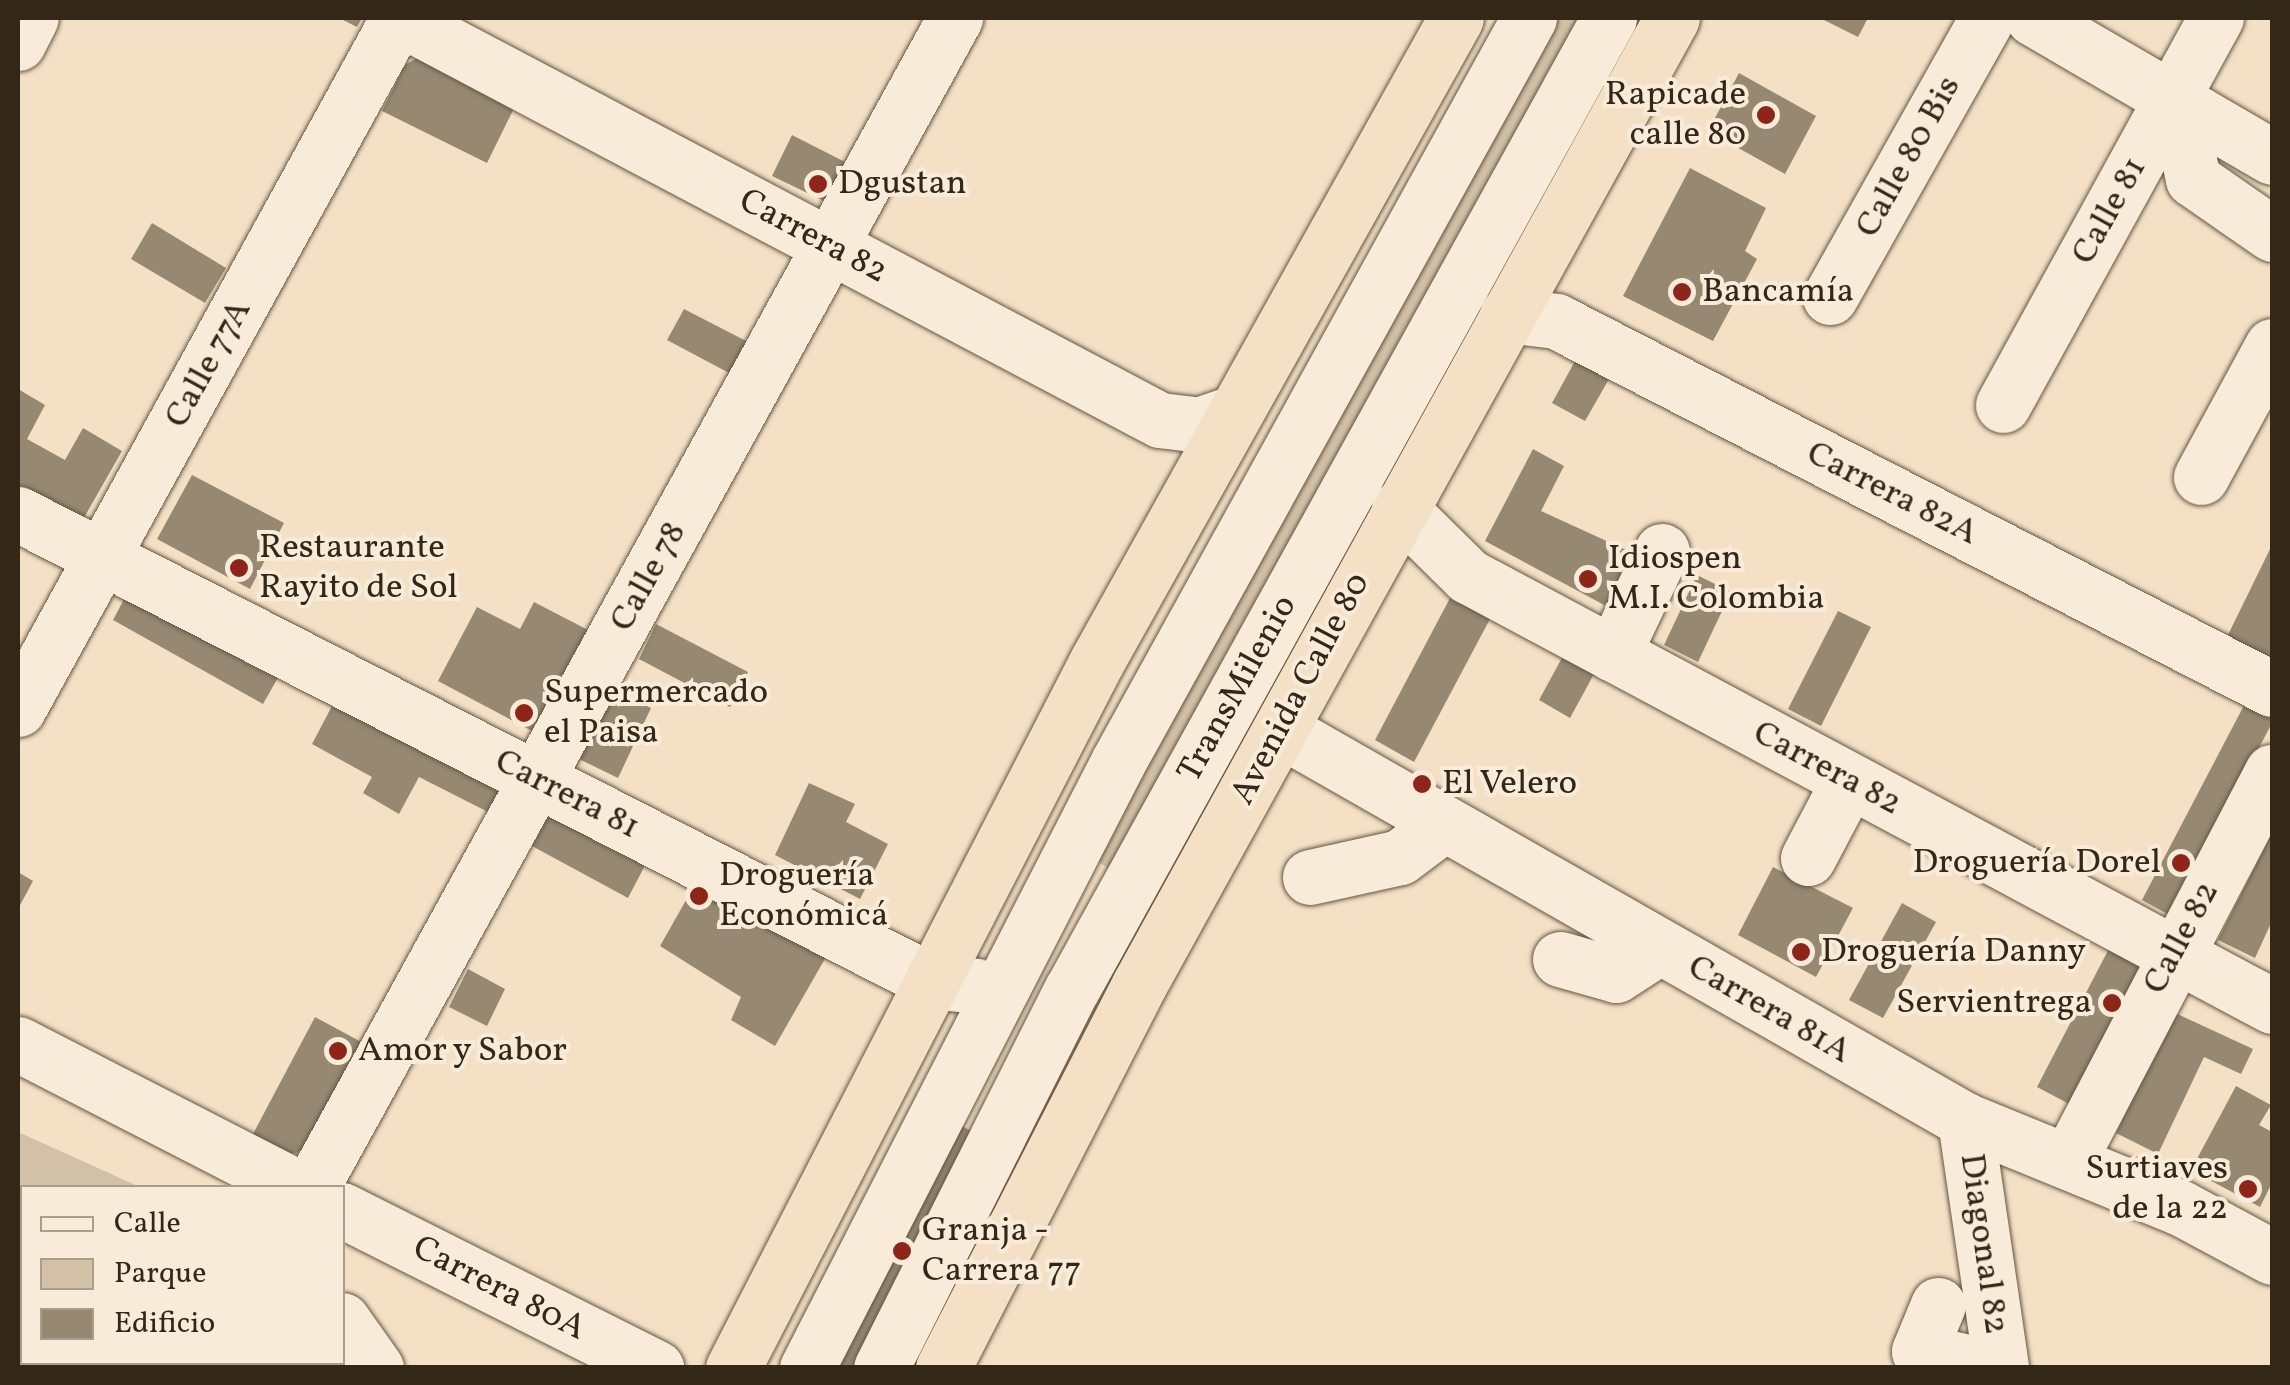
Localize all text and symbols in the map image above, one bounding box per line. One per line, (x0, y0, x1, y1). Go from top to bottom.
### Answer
street label: Calle 80 Bis (1847, 69, 1971, 245)
place label: Rapicade calle 80 (1605, 74, 1746, 156)
marker: Rapicade calle 80 (1755, 104, 1777, 126)
street label: Calle 81 (2063, 150, 2157, 272)
place label: Dgustan (838, 163, 967, 205)
marker: Dgustan (807, 173, 829, 195)
street label: Carrera 82 (732, 180, 894, 294)
place label: Bancamía (1702, 271, 1854, 313)
marker: Bancamía (1671, 281, 1693, 303)
street label: Calle 77A (157, 293, 261, 435)
street label: Carrera 82A (1799, 433, 1985, 555)
street label: Calle 78 (602, 515, 696, 639)
place label: Restaurante Rayito de Sol (259, 527, 458, 609)
place label: Idiospen M.I. Colombia (1608, 538, 1825, 620)
marker: Restaurante Rayito de Sol (228, 557, 250, 579)
street label: Avenida Calle 80 (1222, 566, 1380, 812)
marker: Idiospen M.I. Colombia (1577, 568, 1599, 590)
street label: TransMilenio (1169, 588, 1307, 790)
place label: Supermercado el Paisa (544, 672, 768, 754)
marker: Supermercado el Paisa (513, 702, 535, 724)
street label: Carrera 82 (1746, 712, 1908, 826)
street label: Carrera 81 (488, 741, 646, 849)
place label: El Velero (1442, 763, 1578, 805)
marker: El Velero (1411, 773, 1433, 795)
place label: Droguería Dorel (1912, 842, 2161, 884)
marker: Droguería Dorel (2170, 852, 2192, 874)
place label: Droguería Económicá (719, 855, 888, 937)
street label: Calle 82 (2135, 875, 2229, 1001)
marker: Droguería Económicá (688, 885, 710, 907)
place label: Droguería Danny (1821, 931, 2086, 973)
marker: Droguería Danny (1790, 941, 1812, 963)
street label: Carrera 81A (1680, 946, 1858, 1074)
place label: Servientrega (1896, 982, 2092, 1024)
marker: Servientrega (2101, 992, 2123, 1014)
place label: Amor y Sabor (358, 1030, 569, 1072)
marker: Amor y Sabor (327, 1040, 349, 1062)
place label: Surtiaves de la 22 (2085, 1148, 2228, 1230)
street label: Diagonal 82 (1950, 1151, 2016, 1337)
marker: Surtiaves de la 22 (2237, 1178, 2259, 1200)
legend (20, 1185, 345, 1365)
text: Calle (114, 1203, 181, 1245)
place label: Granja - Carrera 77 (922, 1210, 1081, 1292)
street label: Carrera 80A (405, 1227, 593, 1351)
marker: Granja - Carrera 77 (891, 1240, 913, 1262)
text: Parque (114, 1253, 206, 1295)
text: Edificio (114, 1303, 215, 1345)

